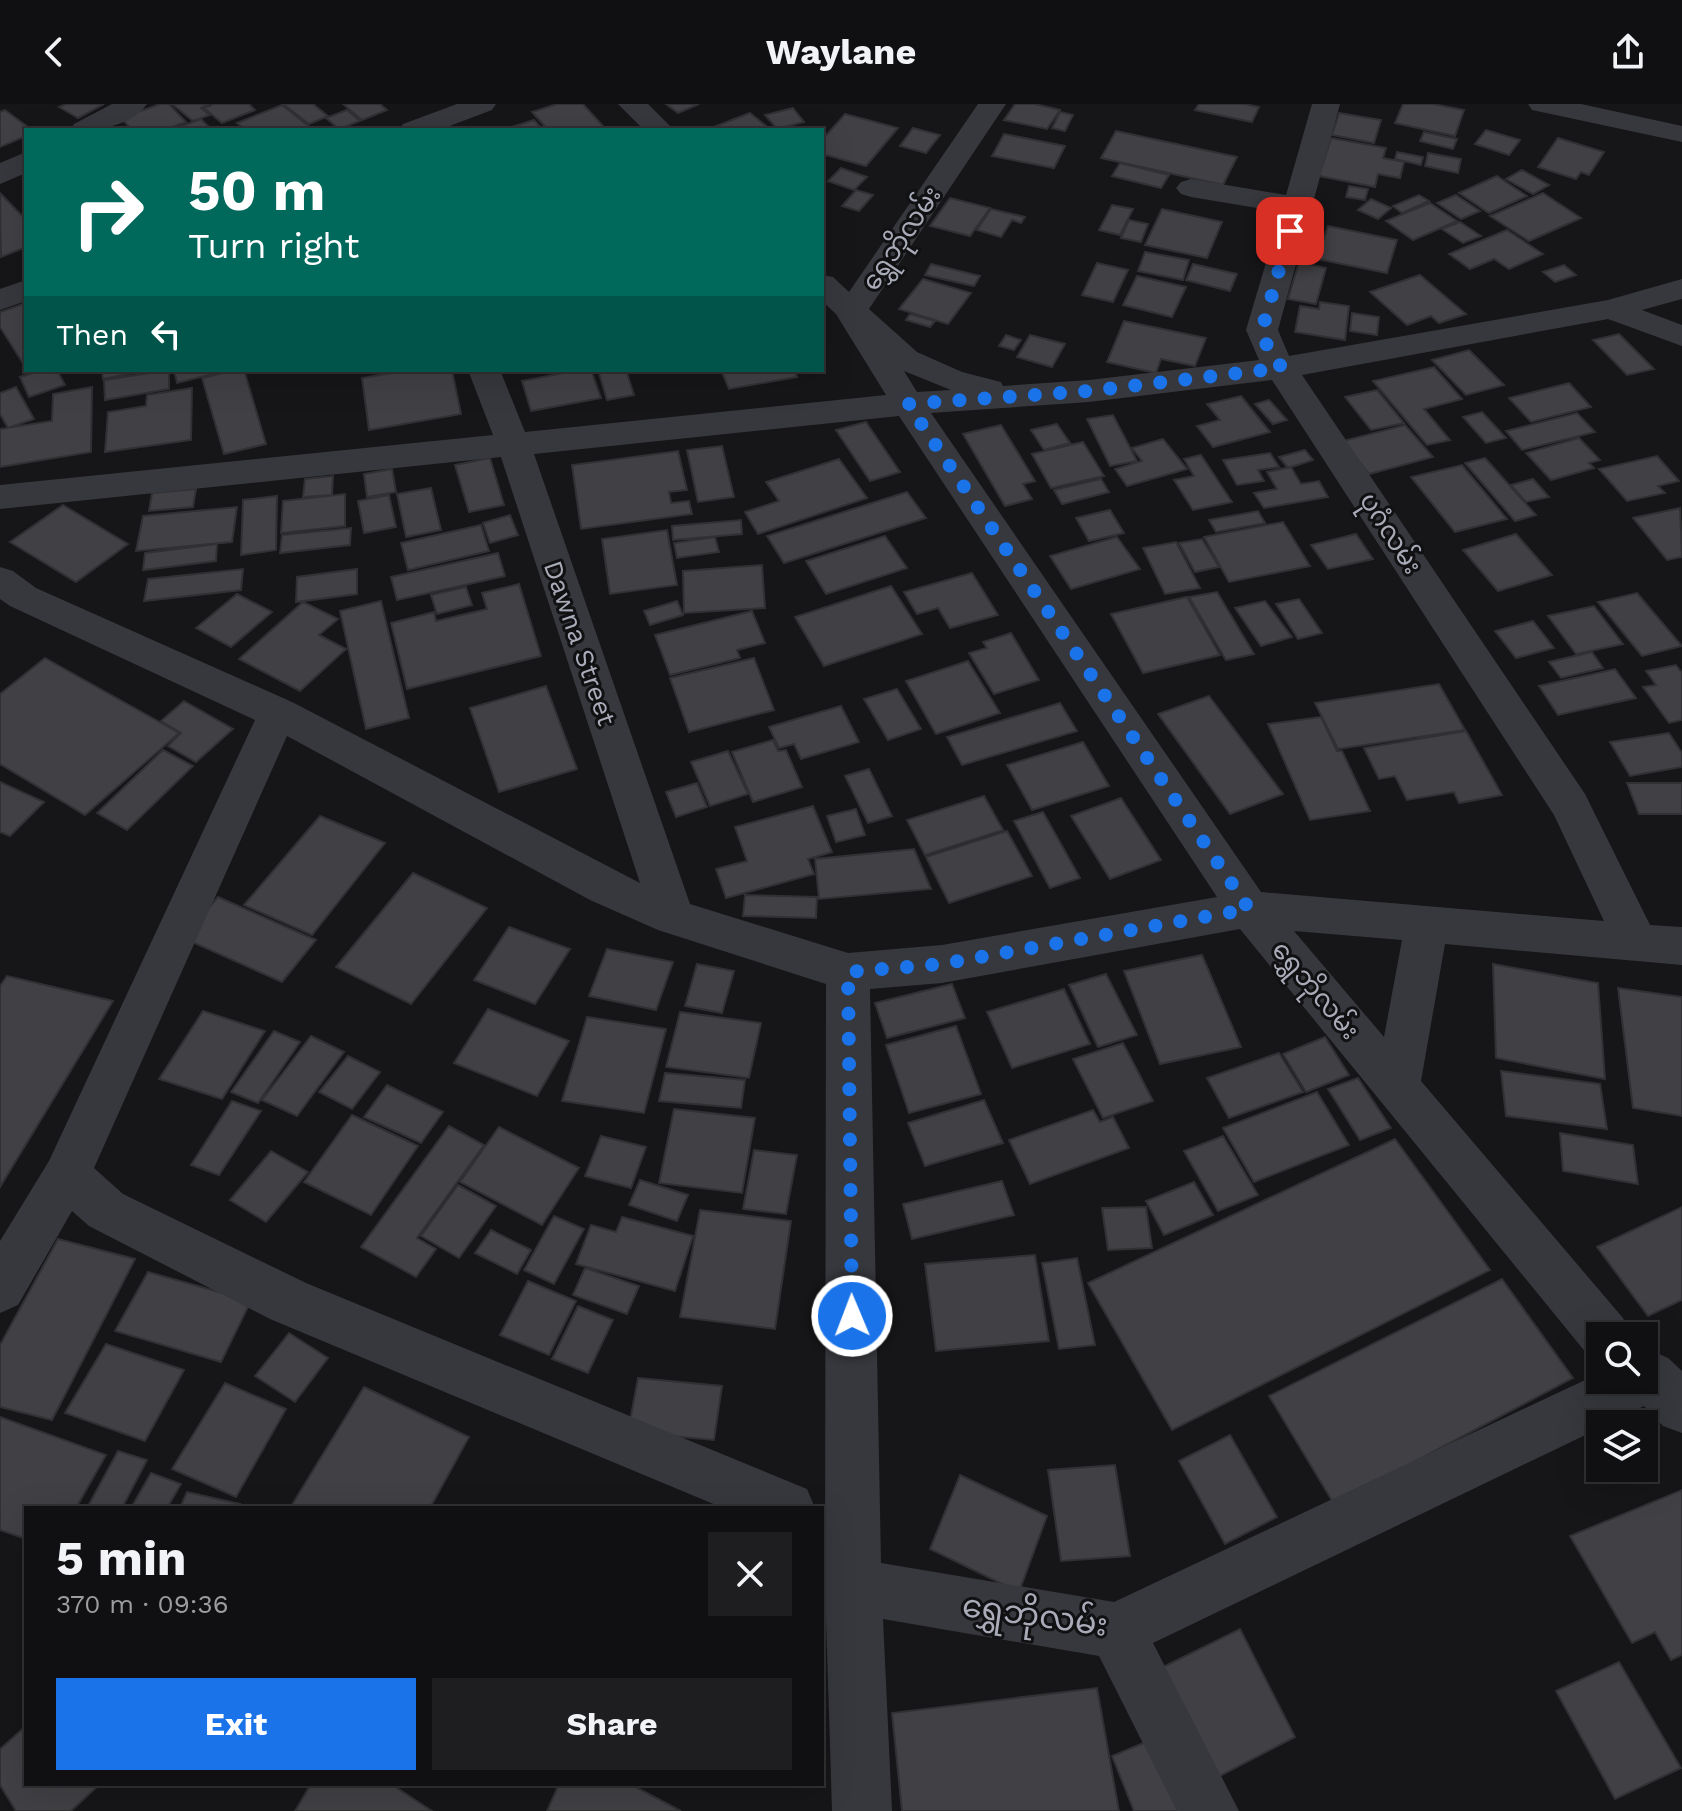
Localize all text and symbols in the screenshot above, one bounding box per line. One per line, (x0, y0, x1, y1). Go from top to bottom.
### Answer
icon: back (32, 30, 76, 74)
icon: share (1606, 30, 1650, 74)
text: Waylane (766, 31, 916, 73)
text: 50 m (188, 158, 325, 224)
icon: right (56, 160, 160, 264)
street label: ရွှေဘိုလမ်း (854, 179, 952, 299)
pin (1256, 197, 1324, 265)
icon: arrive (1268, 209, 1312, 253)
text: Turn right (188, 225, 359, 267)
icon: left (144, 312, 188, 356)
text: Then (56, 317, 128, 352)
street label: ပုဂံလမ်း (1349, 486, 1430, 583)
street label: Dawna Street (538, 557, 622, 729)
street label: ရွှေဘိုလမ်း (1262, 933, 1367, 1049)
position arrow (810, 1274, 894, 1358)
map controls (1586, 1322, 1658, 1482)
button: search (1586, 1322, 1658, 1394)
button: layers (1586, 1410, 1658, 1482)
text: 5 min (56, 1530, 187, 1587)
button: close (708, 1532, 792, 1616)
street label: ရွှေဘိုလမ်း (959, 1582, 1111, 1651)
text: 370 m · 09:36 (56, 1589, 228, 1619)
button: Exit (56, 1678, 416, 1770)
button: Share (432, 1678, 792, 1770)

